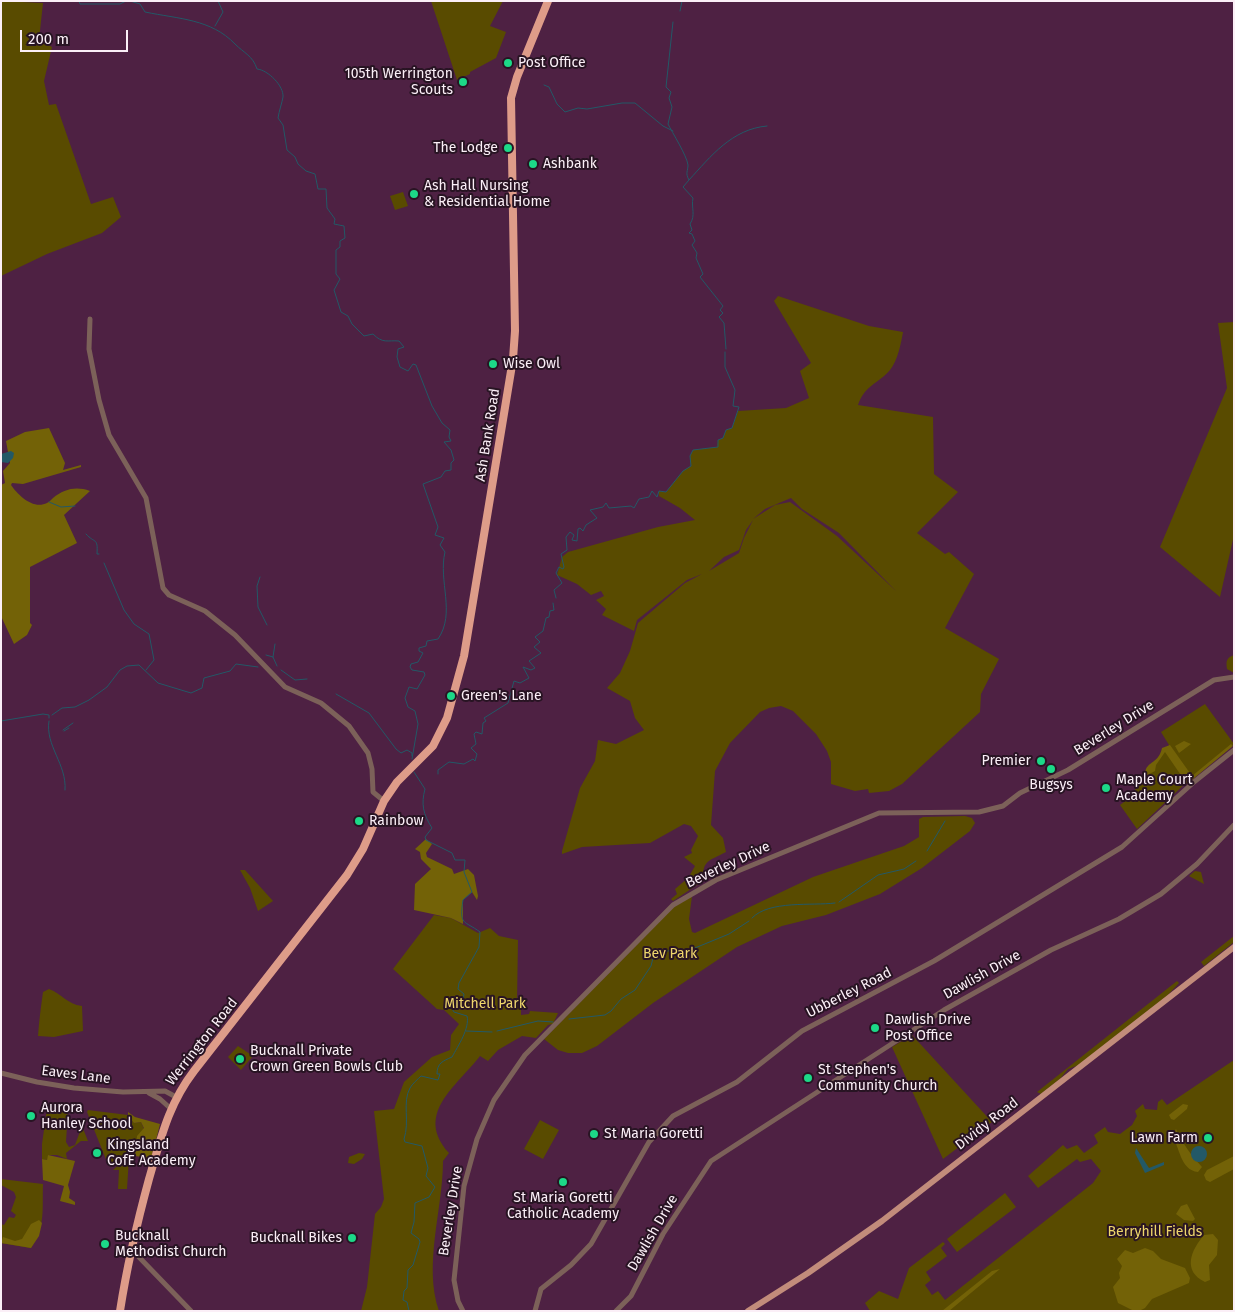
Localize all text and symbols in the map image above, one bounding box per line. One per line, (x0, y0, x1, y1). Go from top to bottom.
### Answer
scale bar (22, 20, 130, 52)
text: 200 m (28, 30, 69, 48)
place label: Post Office (518, 55, 586, 71)
marker: Post Office (502, 57, 514, 69)
place label: 105th Werrington Scouts (345, 66, 453, 98)
marker: 105th Werrington Scouts (457, 76, 469, 88)
place label: The Lodge (433, 140, 498, 156)
marker: The Lodge (502, 142, 514, 154)
place label: Ashbank (543, 156, 597, 172)
marker: Ashbank (527, 158, 539, 170)
place label: Ash Hall Nursing & Residential Home (424, 178, 550, 210)
marker: Ash Hall Nursing & Residential Home (408, 188, 420, 200)
place label: Wise Owl (503, 356, 560, 372)
marker: Wise Owl (487, 358, 499, 370)
street label: Ash Bank Road (472, 387, 504, 483)
place label: Green's Lane (461, 688, 542, 704)
marker: Green's Lane (445, 690, 457, 702)
street label: Beverley Drive (1071, 697, 1157, 759)
place label: Premier (982, 753, 1031, 769)
marker: Premier (1035, 755, 1047, 767)
marker: Bugsys (1045, 763, 1057, 775)
place label: Maple Court Academy (1116, 772, 1193, 804)
place label: Bugsys (1029, 777, 1073, 793)
marker: Maple Court Academy (1100, 782, 1112, 794)
place label: Rainbow (369, 813, 424, 829)
marker: Rainbow (353, 815, 365, 827)
street label: Beverley Drive (683, 838, 773, 892)
park label: Bev Park (643, 946, 697, 962)
street label: Dawlish Drive (940, 947, 1024, 1003)
street label: Ubberley Road (804, 964, 894, 1022)
street label: Werrington Road (163, 995, 241, 1089)
park label: Mitchell Park (444, 996, 526, 1012)
place label: Dawlish Drive Post Office (885, 1012, 971, 1044)
marker: Dawlish Drive Post Office (869, 1022, 881, 1034)
place label: Bucknall Private Crown Green Bowls Club (250, 1043, 403, 1076)
marker: Bucknall Private Crown Green Bowls Club (234, 1053, 246, 1065)
street label: Eaves Lane (40, 1062, 112, 1088)
place label: St Stephen's Community Church (818, 1062, 938, 1094)
marker: St Stephen's Community Church (802, 1072, 814, 1084)
street label: Dividy Road (952, 1094, 1022, 1154)
place label: Aurora Hanley School (41, 1100, 132, 1132)
marker: Aurora Hanley School (25, 1110, 37, 1122)
place label: St Maria Goretti (604, 1126, 703, 1142)
marker: St Maria Goretti (588, 1128, 600, 1140)
place label: Lawn Farm (1131, 1130, 1198, 1146)
marker: Lawn Farm (1202, 1132, 1214, 1144)
place label: Kingsland CofE Academy (107, 1137, 196, 1170)
marker: Kingsland CofE Academy (91, 1147, 103, 1159)
street label: Beverley Drive (436, 1165, 466, 1257)
marker: St Maria Goretti Catholic Academy (557, 1176, 569, 1188)
place label: St Maria Goretti Catholic Academy (507, 1190, 619, 1222)
street label: Dawlish Drive (624, 1192, 682, 1274)
park label: Berryhill Fields (1108, 1224, 1202, 1240)
place label: Bucknall Methodist Church (115, 1228, 227, 1260)
place label: Bucknall Bikes (250, 1230, 342, 1246)
marker: Bucknall Bikes (346, 1232, 358, 1244)
marker: Bucknall Methodist Church (99, 1238, 111, 1250)

